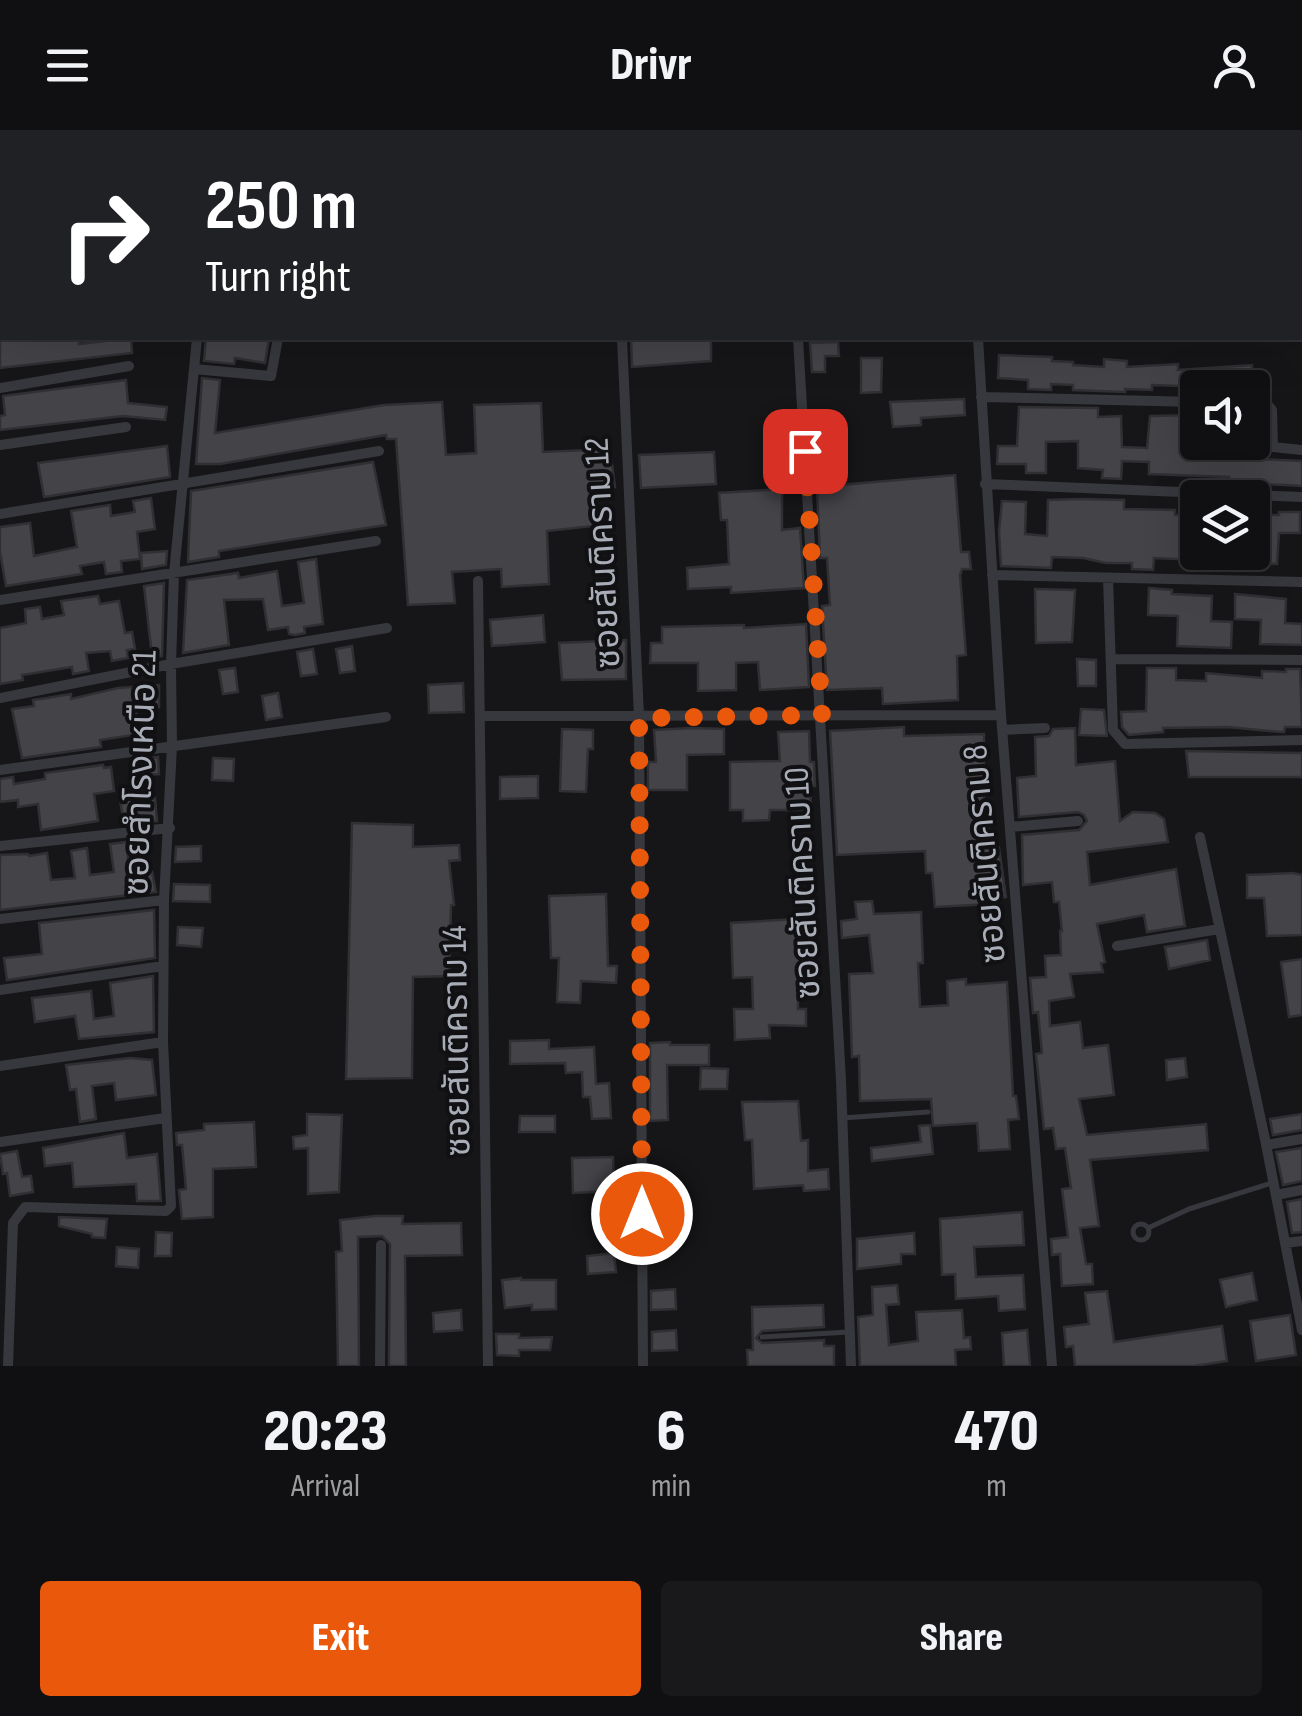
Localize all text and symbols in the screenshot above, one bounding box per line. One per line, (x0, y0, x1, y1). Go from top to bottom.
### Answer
icon: menu (40, 38, 95, 93)
text: Drivr (610, 38, 692, 93)
icon: person (1207, 38, 1262, 93)
text: 250 m (205, 165, 357, 249)
icon: right (40, 170, 170, 300)
text: Turn right (205, 250, 351, 305)
map controls (1180, 370, 1270, 570)
button: sound (1180, 370, 1270, 460)
pin (763, 409, 848, 494)
icon: arrive (778, 424, 833, 479)
street label: ซอยสันติคราม 12 (575, 437, 631, 669)
button: layers (1180, 480, 1270, 570)
street label: ซอยสำโรงเหนือ 21 (115, 650, 167, 896)
street label: ซอยสันติคราม 8 (954, 743, 1016, 965)
street label: ซอยสันติคราม 10 (775, 766, 831, 1000)
street label: ซอยสันติคราม 14 (433, 925, 481, 1157)
position arrow (590, 1162, 694, 1266)
text: 20:23 (263, 1396, 388, 1468)
text: 6 (656, 1396, 686, 1468)
text: 470 (954, 1396, 1039, 1468)
text: Arrival (291, 1467, 360, 1506)
text: min (651, 1467, 691, 1506)
text: m (986, 1467, 1007, 1506)
button: Exit (40, 1581, 641, 1696)
button: Share (661, 1581, 1262, 1696)

